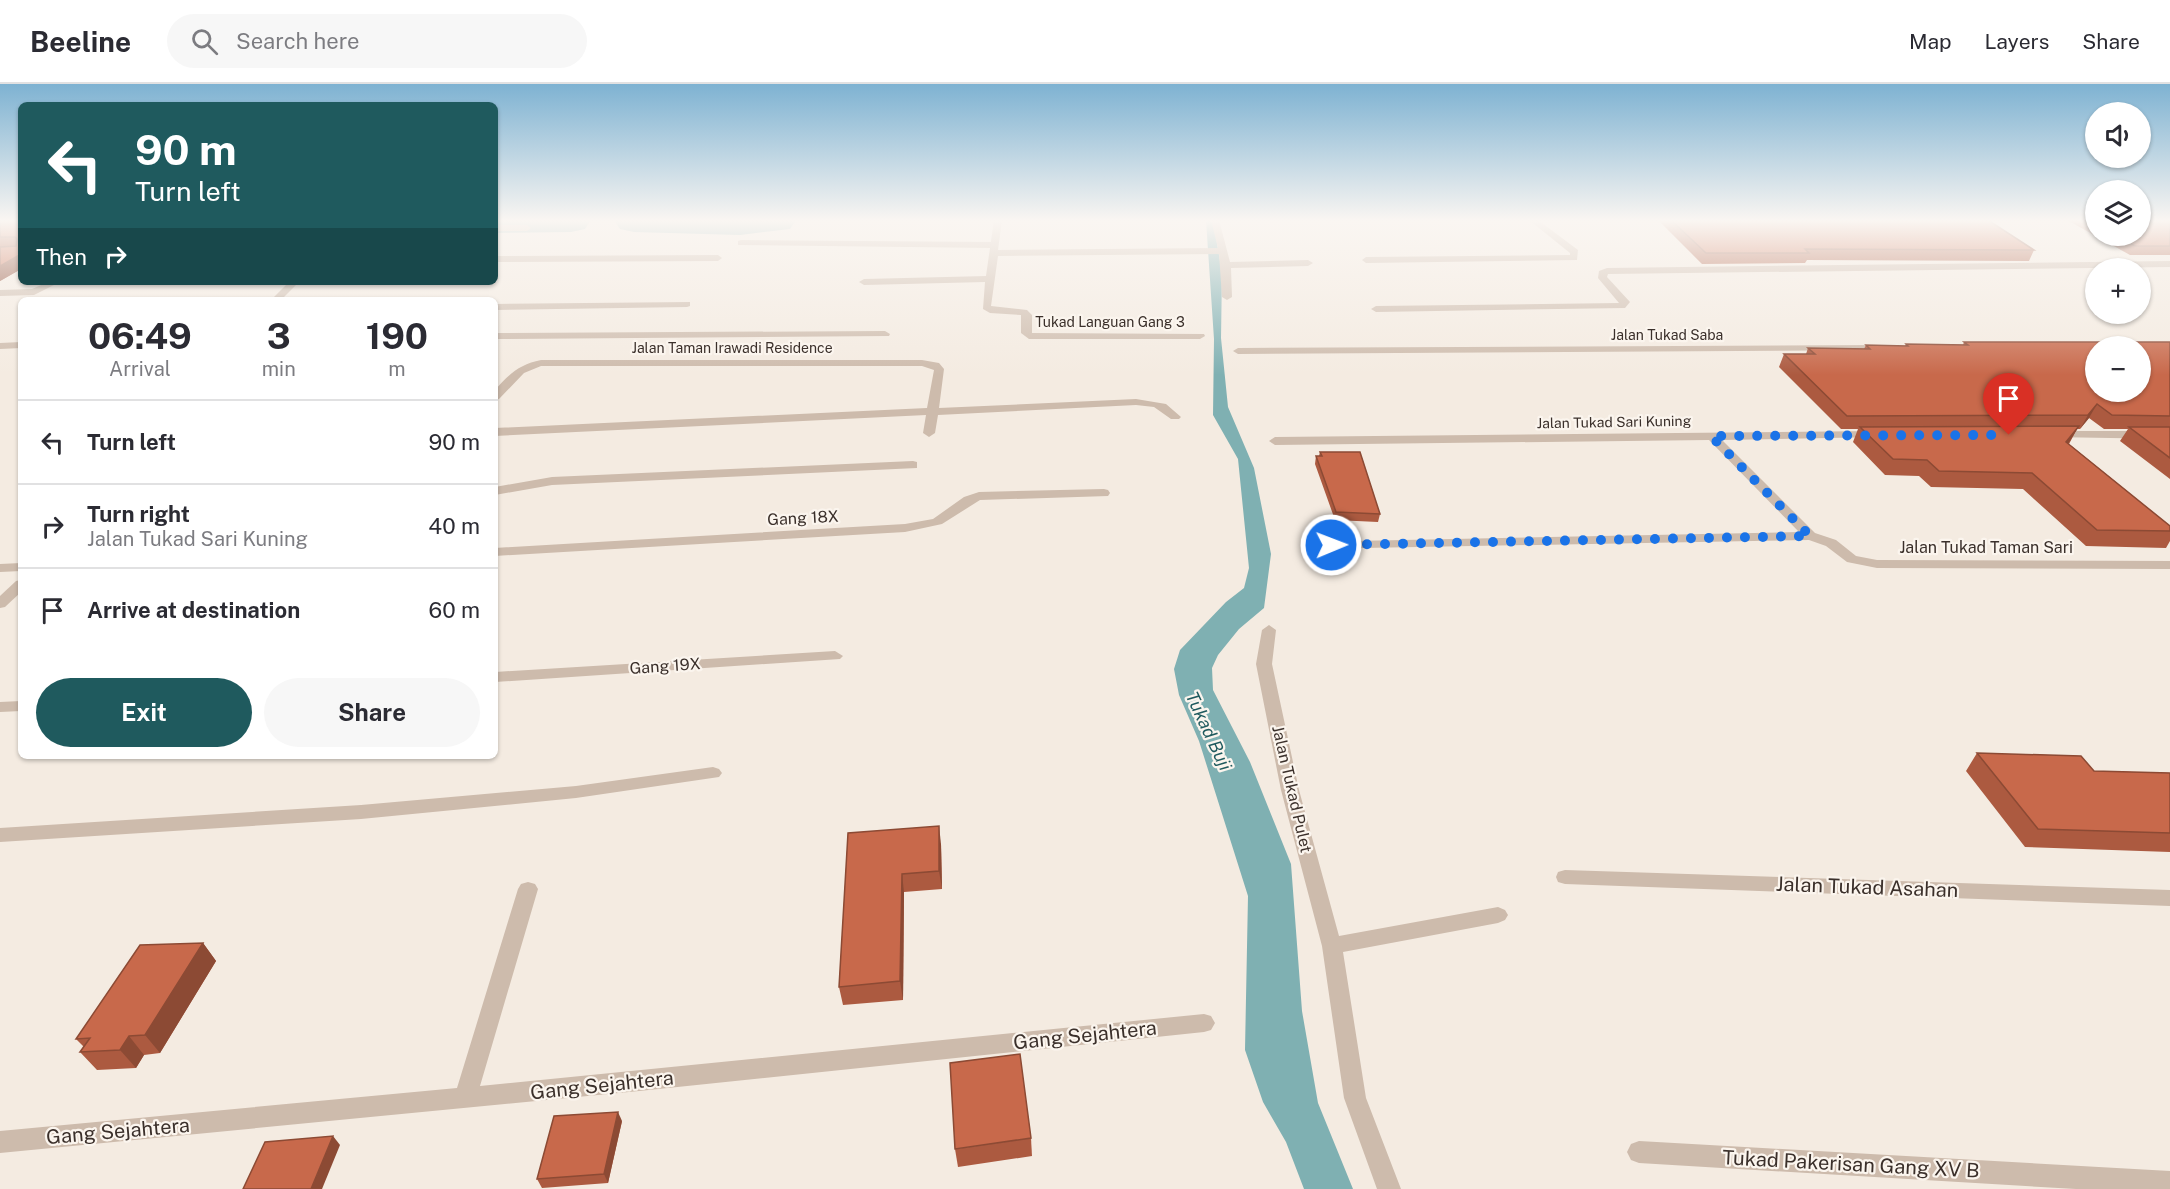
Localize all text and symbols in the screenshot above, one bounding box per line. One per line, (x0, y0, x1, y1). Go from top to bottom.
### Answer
search box (167, 14, 587, 68)
text: Beeline (30, 25, 131, 58)
icon: search (188, 25, 221, 58)
text: Search here (236, 28, 360, 54)
text: Map (1909, 29, 1952, 54)
text: Layers (1985, 29, 2049, 54)
text: Share (2082, 29, 2140, 54)
map controls (2085, 102, 2151, 402)
button: sound (2085, 102, 2151, 168)
text: 90 m (135, 125, 237, 174)
icon: left (36, 126, 114, 204)
text: Turn left (135, 175, 241, 207)
button: layers (2085, 180, 2151, 246)
icon: right (99, 240, 132, 273)
text: Then (36, 244, 87, 270)
button: + (2085, 258, 2151, 324)
street label: Tukad Languan Gang 3 (1035, 314, 1185, 330)
text: 06:49 (88, 315, 192, 357)
text: 3 (267, 315, 291, 357)
text: 190 (366, 315, 428, 357)
street label: Jalan Tukad Saba (1611, 327, 1723, 343)
button: − (2085, 336, 2151, 402)
street label: Jalan Taman Irawadi Residence (631, 340, 833, 356)
text: Arrival (109, 357, 171, 381)
text: min (262, 357, 296, 381)
text: m (388, 357, 405, 381)
pin (1983, 373, 2034, 435)
icon: arrive (1992, 382, 2025, 415)
street label: Jalan Tukad Sari Kuning (1537, 413, 1692, 431)
icon: left (36, 426, 69, 459)
text: Turn left (87, 429, 176, 455)
text: 90 m (429, 429, 480, 455)
text: Turn right (87, 501, 190, 527)
street label: Gang 18X (767, 507, 839, 529)
icon: right (36, 510, 69, 543)
text: 40 m (428, 513, 480, 539)
position arrow (1299, 513, 1363, 577)
text: Jalan Tukad Sari Kuning (87, 527, 308, 551)
street label: Jalan Tukad Taman Sari (1899, 538, 2073, 557)
icon: arrive (36, 594, 69, 627)
text: Arrive at destination (87, 597, 300, 623)
text: 60 m (429, 597, 480, 623)
street label: Gang 19X (629, 654, 701, 678)
button: Exit (36, 678, 252, 747)
button: Share (264, 678, 480, 747)
water label: Tukad Buji (1182, 688, 1237, 774)
street label: Jalan Tukad Pulet (1268, 724, 1316, 854)
street label: Jalan Tukad Asahan (1775, 872, 1959, 902)
street label: Gang Sejahtera (1012, 1016, 1158, 1054)
street label: Gang Sejahtera (529, 1066, 675, 1104)
street label: Gang Sejahtera (45, 1113, 191, 1149)
street label: Tukad Pakerisan Gang XV B (1722, 1145, 1980, 1183)

